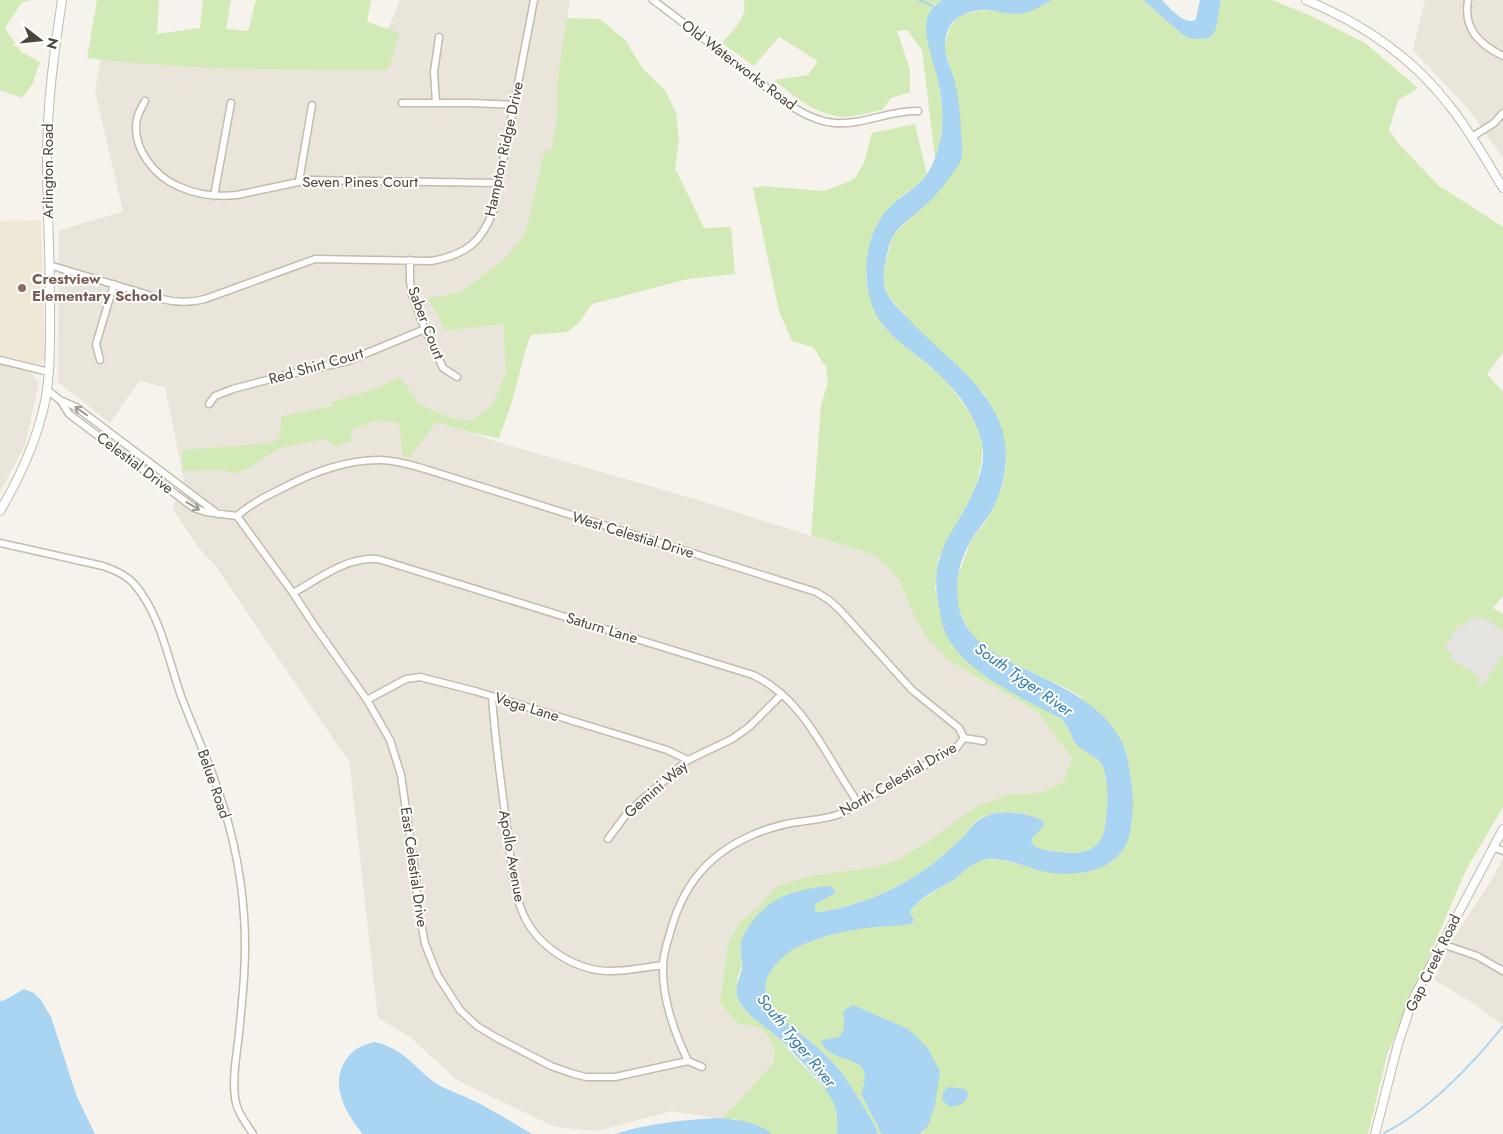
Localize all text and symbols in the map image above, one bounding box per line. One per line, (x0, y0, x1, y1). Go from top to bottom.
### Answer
street label: Old Waterworks Road (677, 14, 801, 116)
north arrow (15, 15, 65, 65)
text: N (41, 35, 64, 52)
street label: Hampton Ridge Drive (479, 79, 529, 218)
street label: Arlington Road (37, 123, 59, 219)
street label: Seven Pines Court (302, 171, 418, 193)
place label: Crestview Elementary School (32, 268, 162, 307)
marker: Crestview Elementary School (16, 282, 28, 294)
street label: Saber Court (402, 283, 450, 363)
street label: Red Shirt Court (266, 342, 366, 390)
one-way arrow (74, 406, 88, 416)
street label: Celestial Drive (92, 427, 178, 499)
one-way arrow (185, 501, 199, 511)
street label: West Celestial Drive (569, 506, 697, 564)
street label: Saturn Lane (563, 607, 641, 649)
water label: South Tyger River (970, 637, 1079, 723)
street label: Vega Lane (492, 687, 562, 727)
street label: North Celestial Drive (835, 736, 961, 822)
street label: Belue Road (192, 746, 236, 822)
street label: Gemini Way (619, 755, 693, 823)
street label: East Celestial Drive (395, 806, 433, 929)
street label: Apollo Avenue (493, 808, 531, 904)
street label: Gap Creek Road (1400, 911, 1466, 1015)
water label: South Tyger River (752, 988, 843, 1093)

